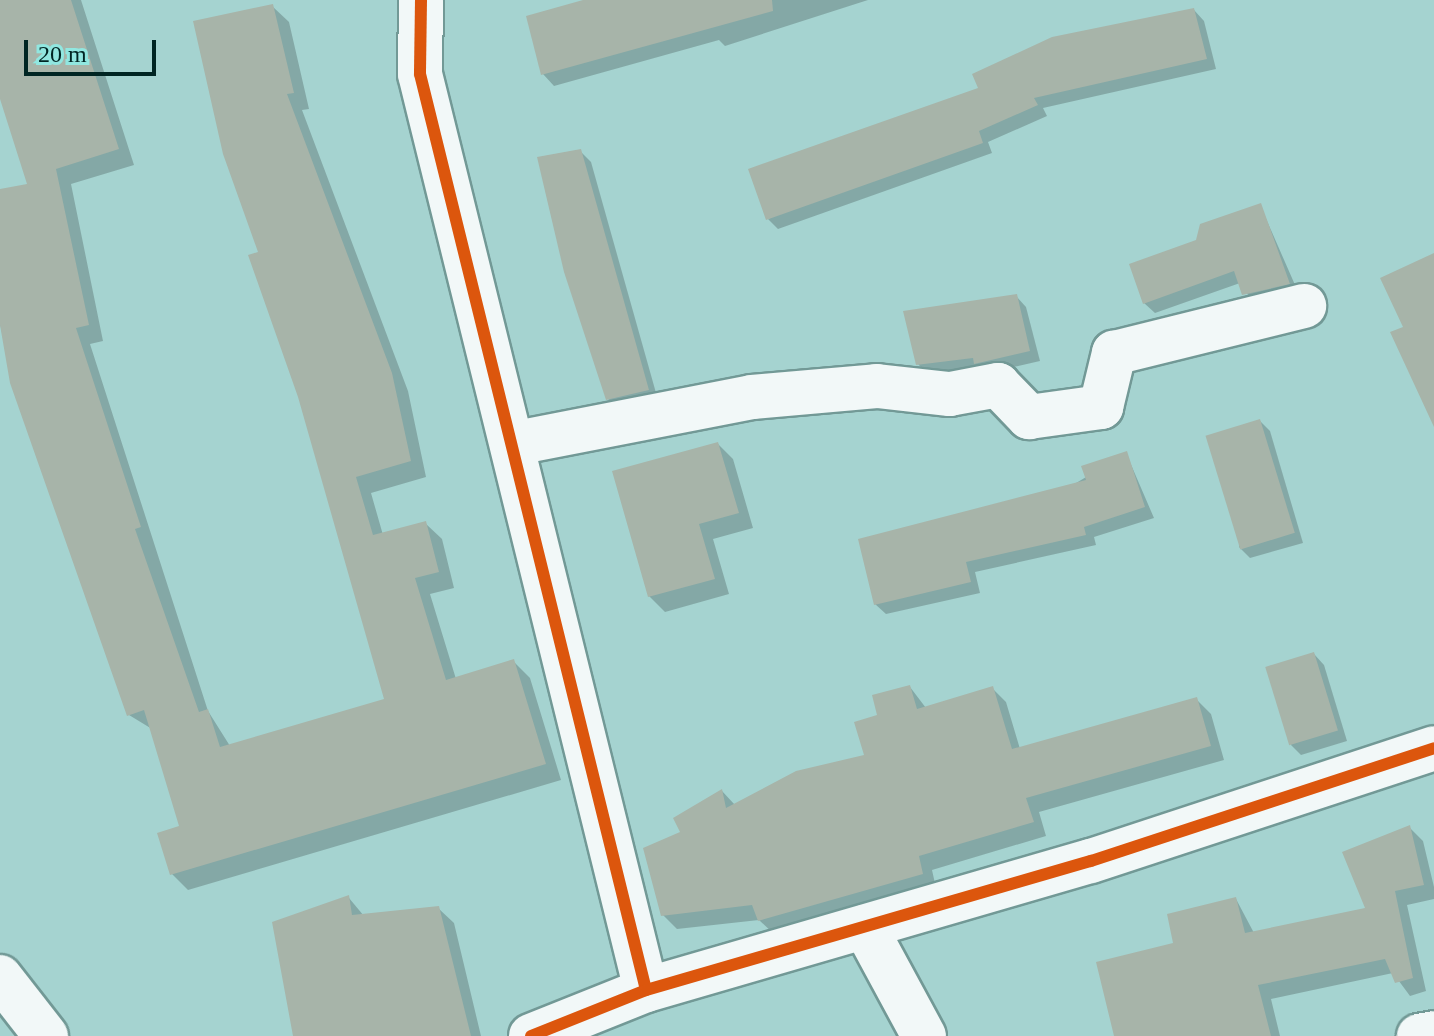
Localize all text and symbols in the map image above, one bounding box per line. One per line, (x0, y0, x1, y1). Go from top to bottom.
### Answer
scale bar (28, 24, 160, 74)
text: 20 m (38, 41, 87, 67)

